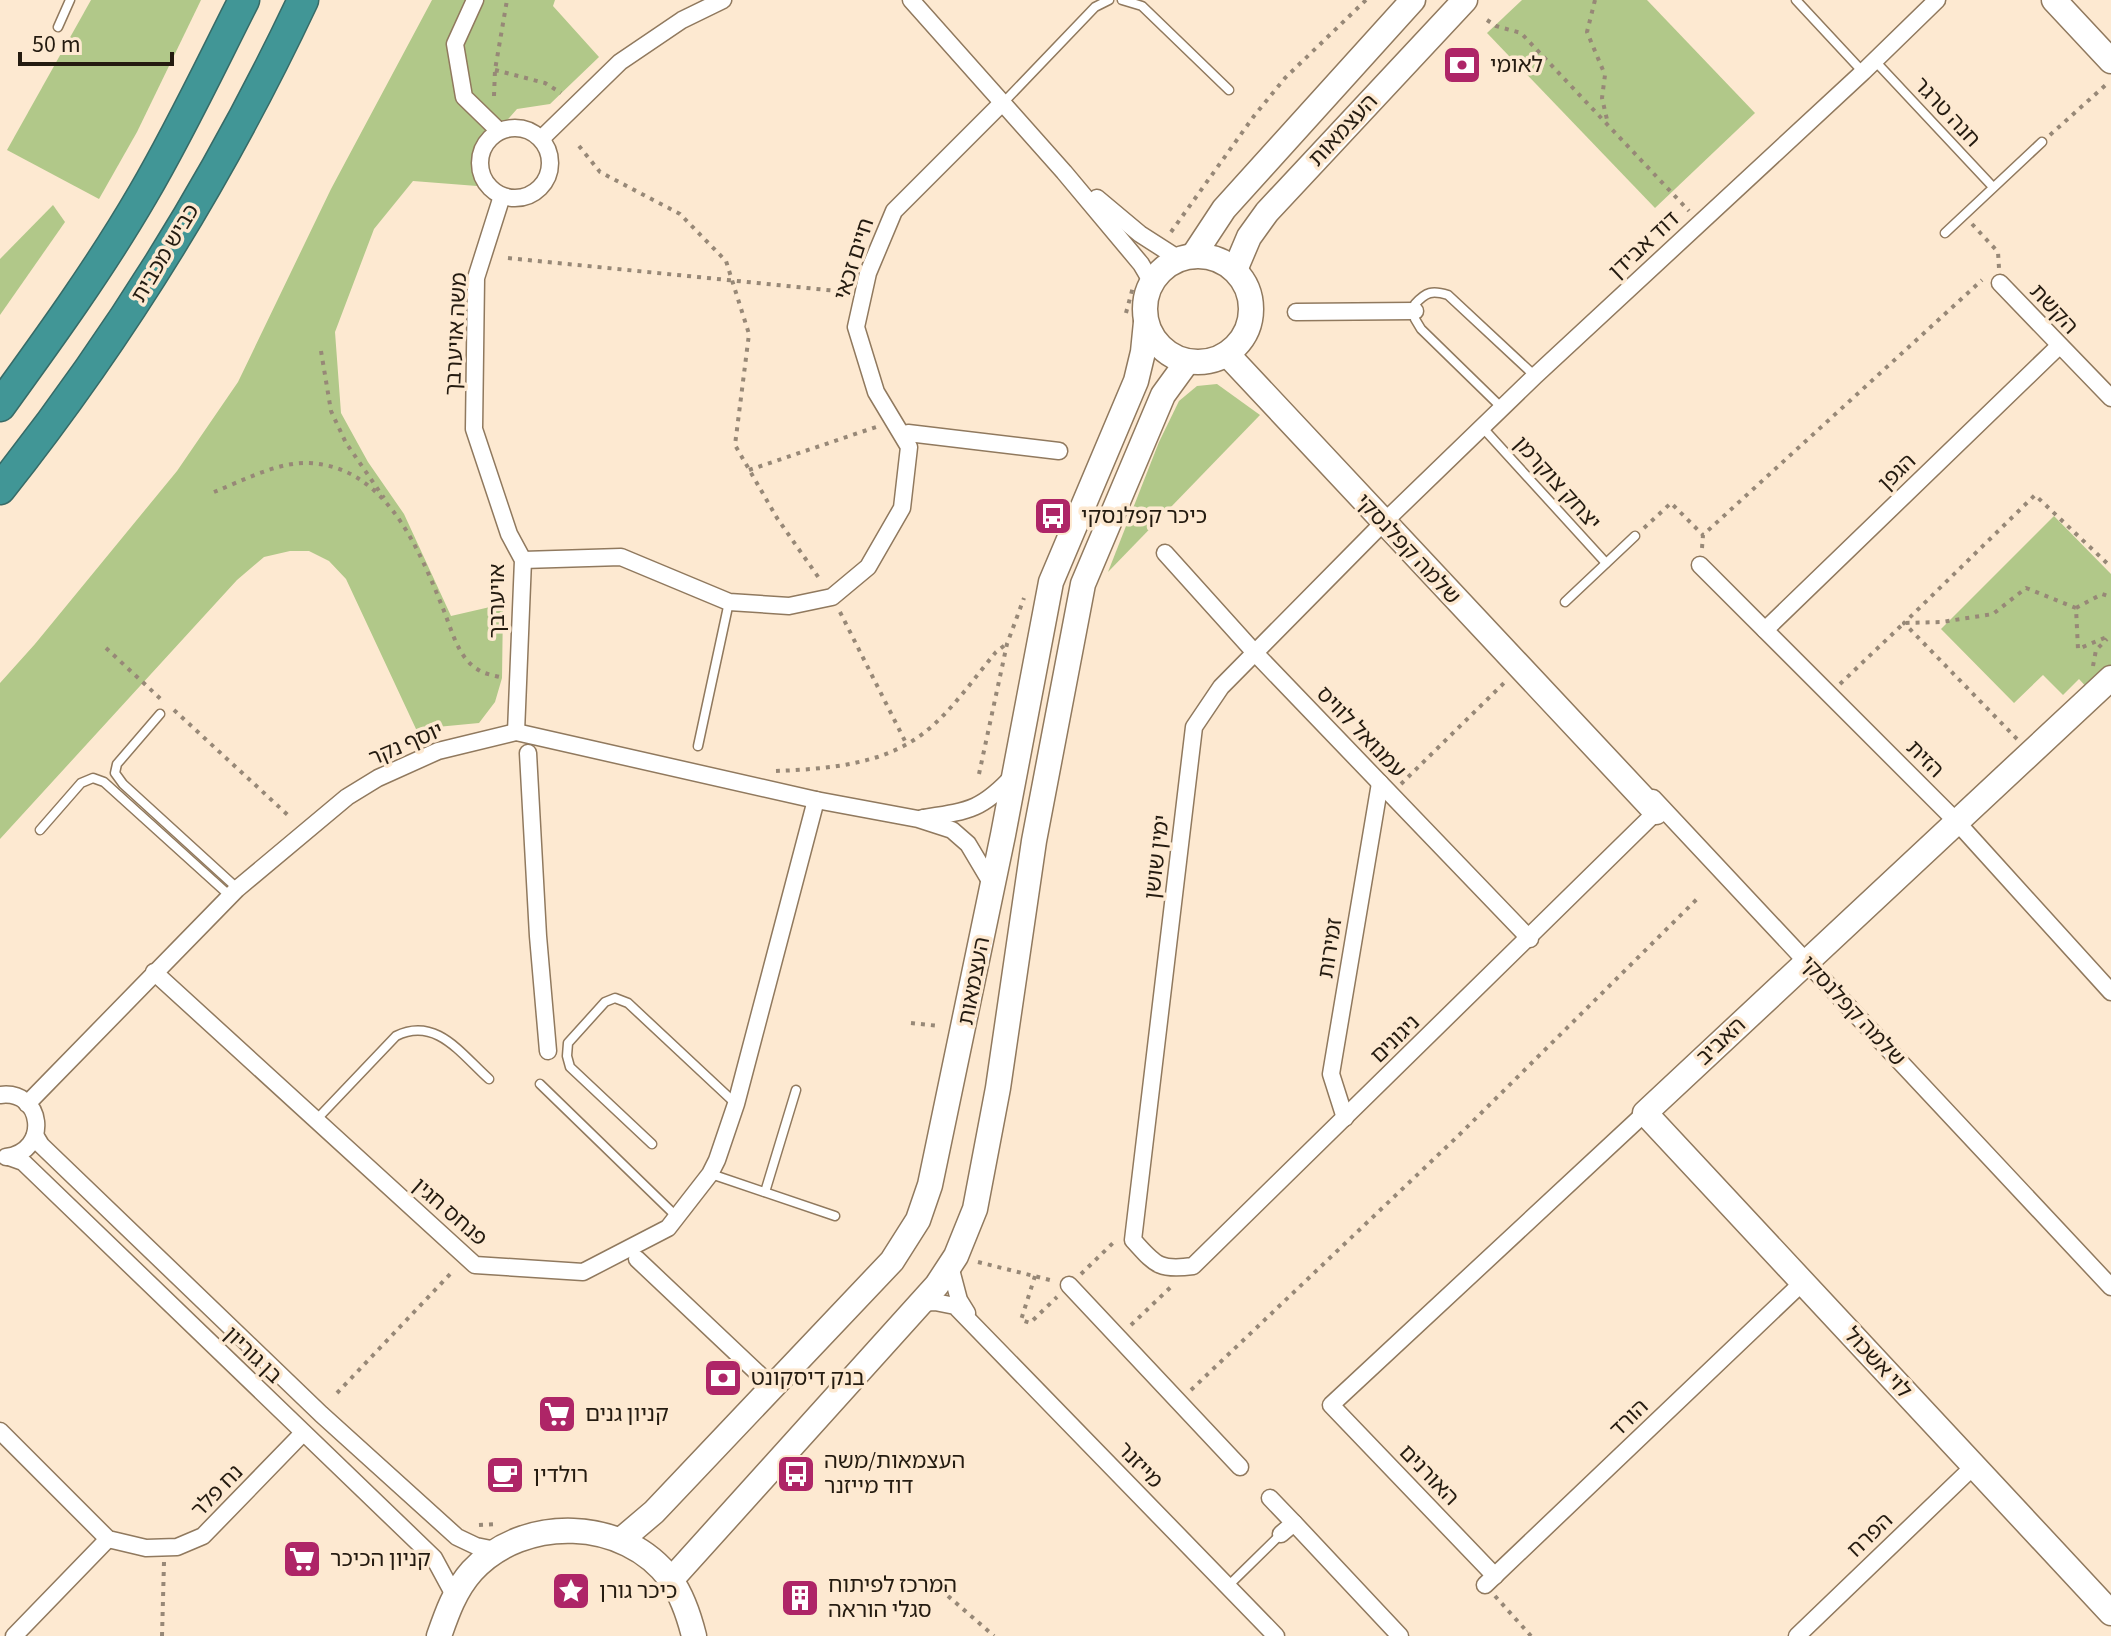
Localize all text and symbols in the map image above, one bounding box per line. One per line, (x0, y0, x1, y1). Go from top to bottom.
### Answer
scale bar (20, 16, 172, 66)
text: 50 m (32, 27, 81, 62)
bank icon: לאומי (1441, 44, 1483, 86)
place label: לאומי (1490, 49, 1543, 81)
street label: חנה טרגר (1906, 70, 1988, 154)
street label: העצמאות (1301, 86, 1385, 174)
street label: כביש מכבית (123, 198, 207, 308)
street label: דוד אבידן (1601, 204, 1687, 286)
street label: חיים זכאי (826, 214, 882, 304)
street label: משה אויערבך (437, 271, 475, 397)
street label: הקשת (2022, 277, 2086, 341)
street label: יצחק צוקרמן (1506, 429, 1608, 537)
street label: הגפן (1871, 446, 1923, 498)
street label: שלמה קפלנסקי (1348, 486, 1468, 612)
bus stop icon: כיכר קפלנסקי (1032, 495, 1074, 537)
place label: כיכר קפלנסקי (1081, 500, 1207, 532)
street label: אויערבך (481, 563, 513, 638)
street label: עמנואל לוויס (1309, 679, 1413, 785)
street label: יוסף נקר (364, 714, 448, 774)
street label: הזית (1899, 733, 1951, 785)
street label: ימין שושן (1136, 813, 1178, 901)
street label: זמירות (1309, 915, 1351, 981)
street label: העצמאות (950, 934, 998, 1028)
street label: שלמה קפלנסקי (1793, 948, 1913, 1074)
street label: ניגונים (1363, 1007, 1427, 1071)
street label: האביב (1689, 1010, 1753, 1072)
street label: פנחס חגין (405, 1170, 495, 1254)
street label: בן גוריון (216, 1319, 290, 1391)
street label: לוי אשכול (1836, 1320, 1920, 1406)
bank icon: בנק דיסקונט (702, 1357, 744, 1399)
place label: בנק דיסקונט (751, 1362, 865, 1394)
street label: הורד (1602, 1391, 1656, 1445)
supermarket icon: קניון גנים (536, 1393, 578, 1435)
place label: קניון גנים (585, 1398, 669, 1430)
street label: מייזנר (1110, 1434, 1170, 1496)
street label: האורנים (1392, 1437, 1466, 1513)
place label: העצמאות/משה דוד מייזנר (824, 1445, 965, 1502)
bus stop icon: העצמאות/משה דוד מייזנר (775, 1453, 817, 1495)
cafe icon: רולדין (484, 1454, 526, 1496)
street label: נח פלר (183, 1457, 251, 1525)
place label: רולדין (533, 1459, 588, 1491)
street label: הפרח (1840, 1505, 1900, 1565)
supermarket icon: קניון הכיכר (281, 1538, 323, 1580)
place label: קניון הכיכר (330, 1543, 431, 1575)
place label: המרכז לפיתוח סגלי הוראה (828, 1569, 957, 1626)
place icon: כיכר גורן (550, 1570, 592, 1612)
place label: כיכר גורן (599, 1575, 677, 1607)
building icon: המרכז לפיתוח סגלי הוראה (779, 1577, 821, 1619)

